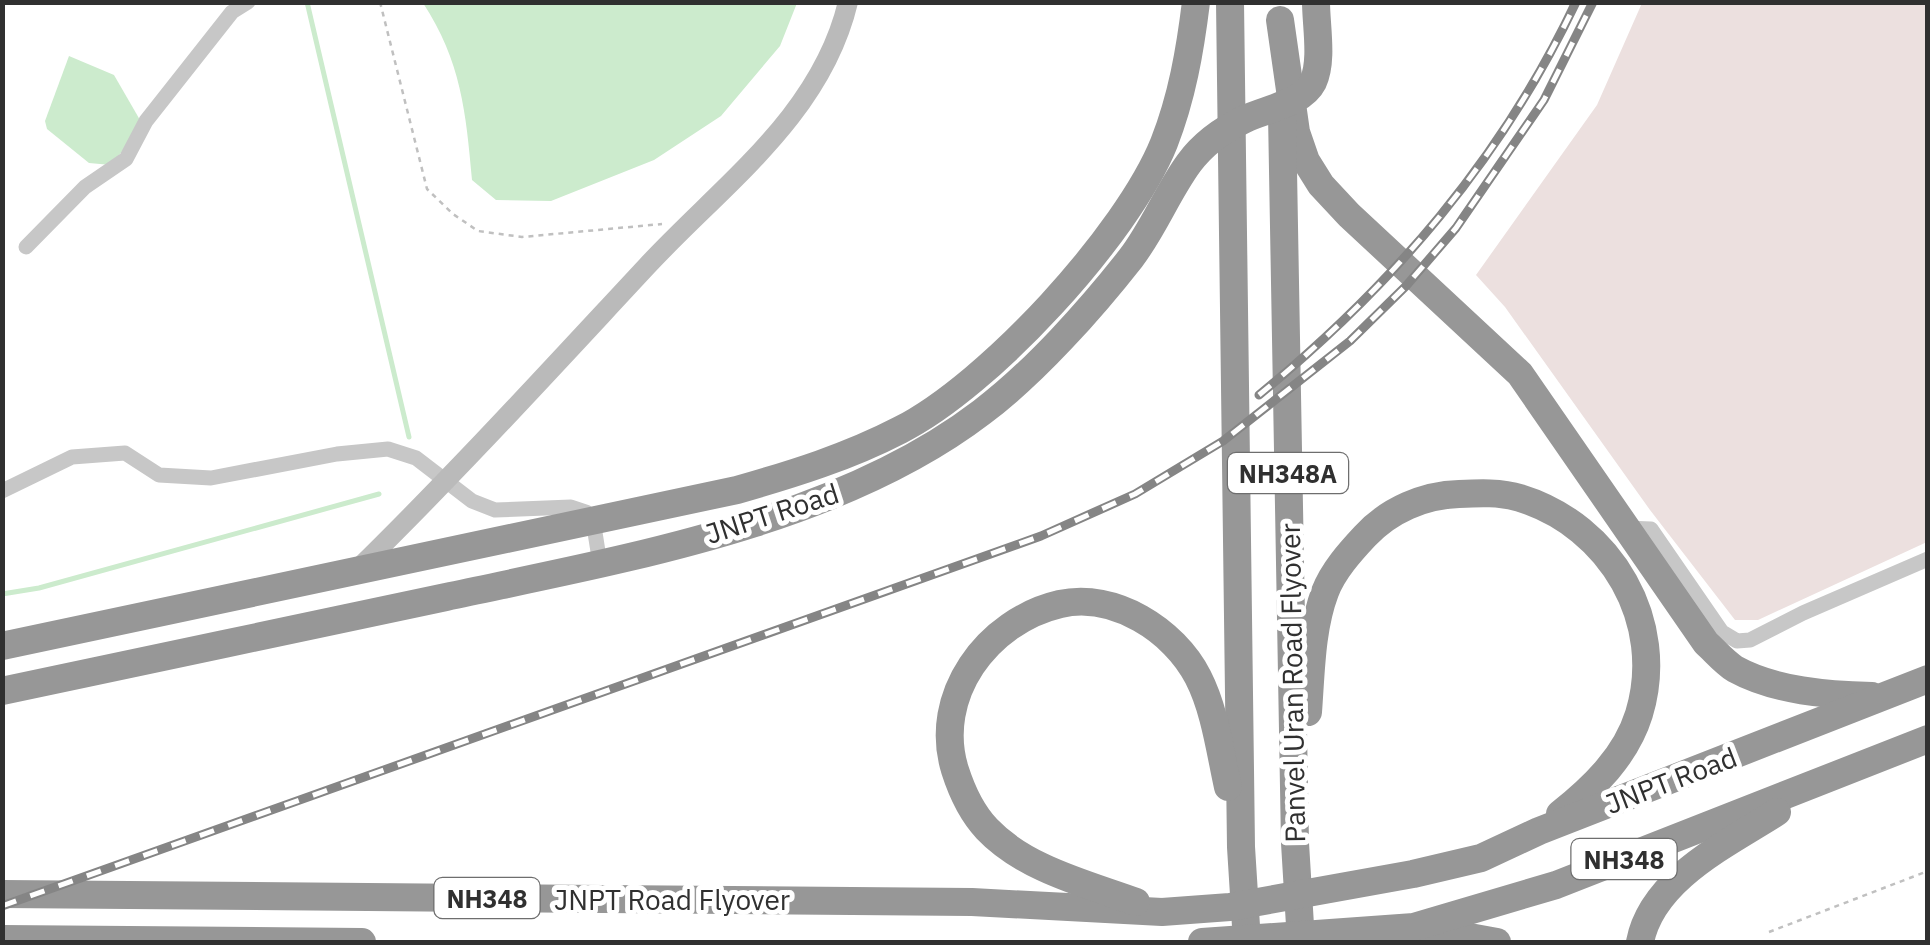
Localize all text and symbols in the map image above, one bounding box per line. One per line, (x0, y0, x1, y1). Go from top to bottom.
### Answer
road number: NH348A (1228, 453, 1348, 493)
street label: JNPT Road (701, 474, 843, 552)
street label: Panvel Uran Road Flyover (1271, 523, 1313, 843)
street label: JNPT Road (1600, 738, 1742, 822)
road number: NH348 (1572, 839, 1676, 879)
road number: NH348 (434, 878, 540, 918)
street label: JNPT Road Flyover (554, 881, 790, 918)

